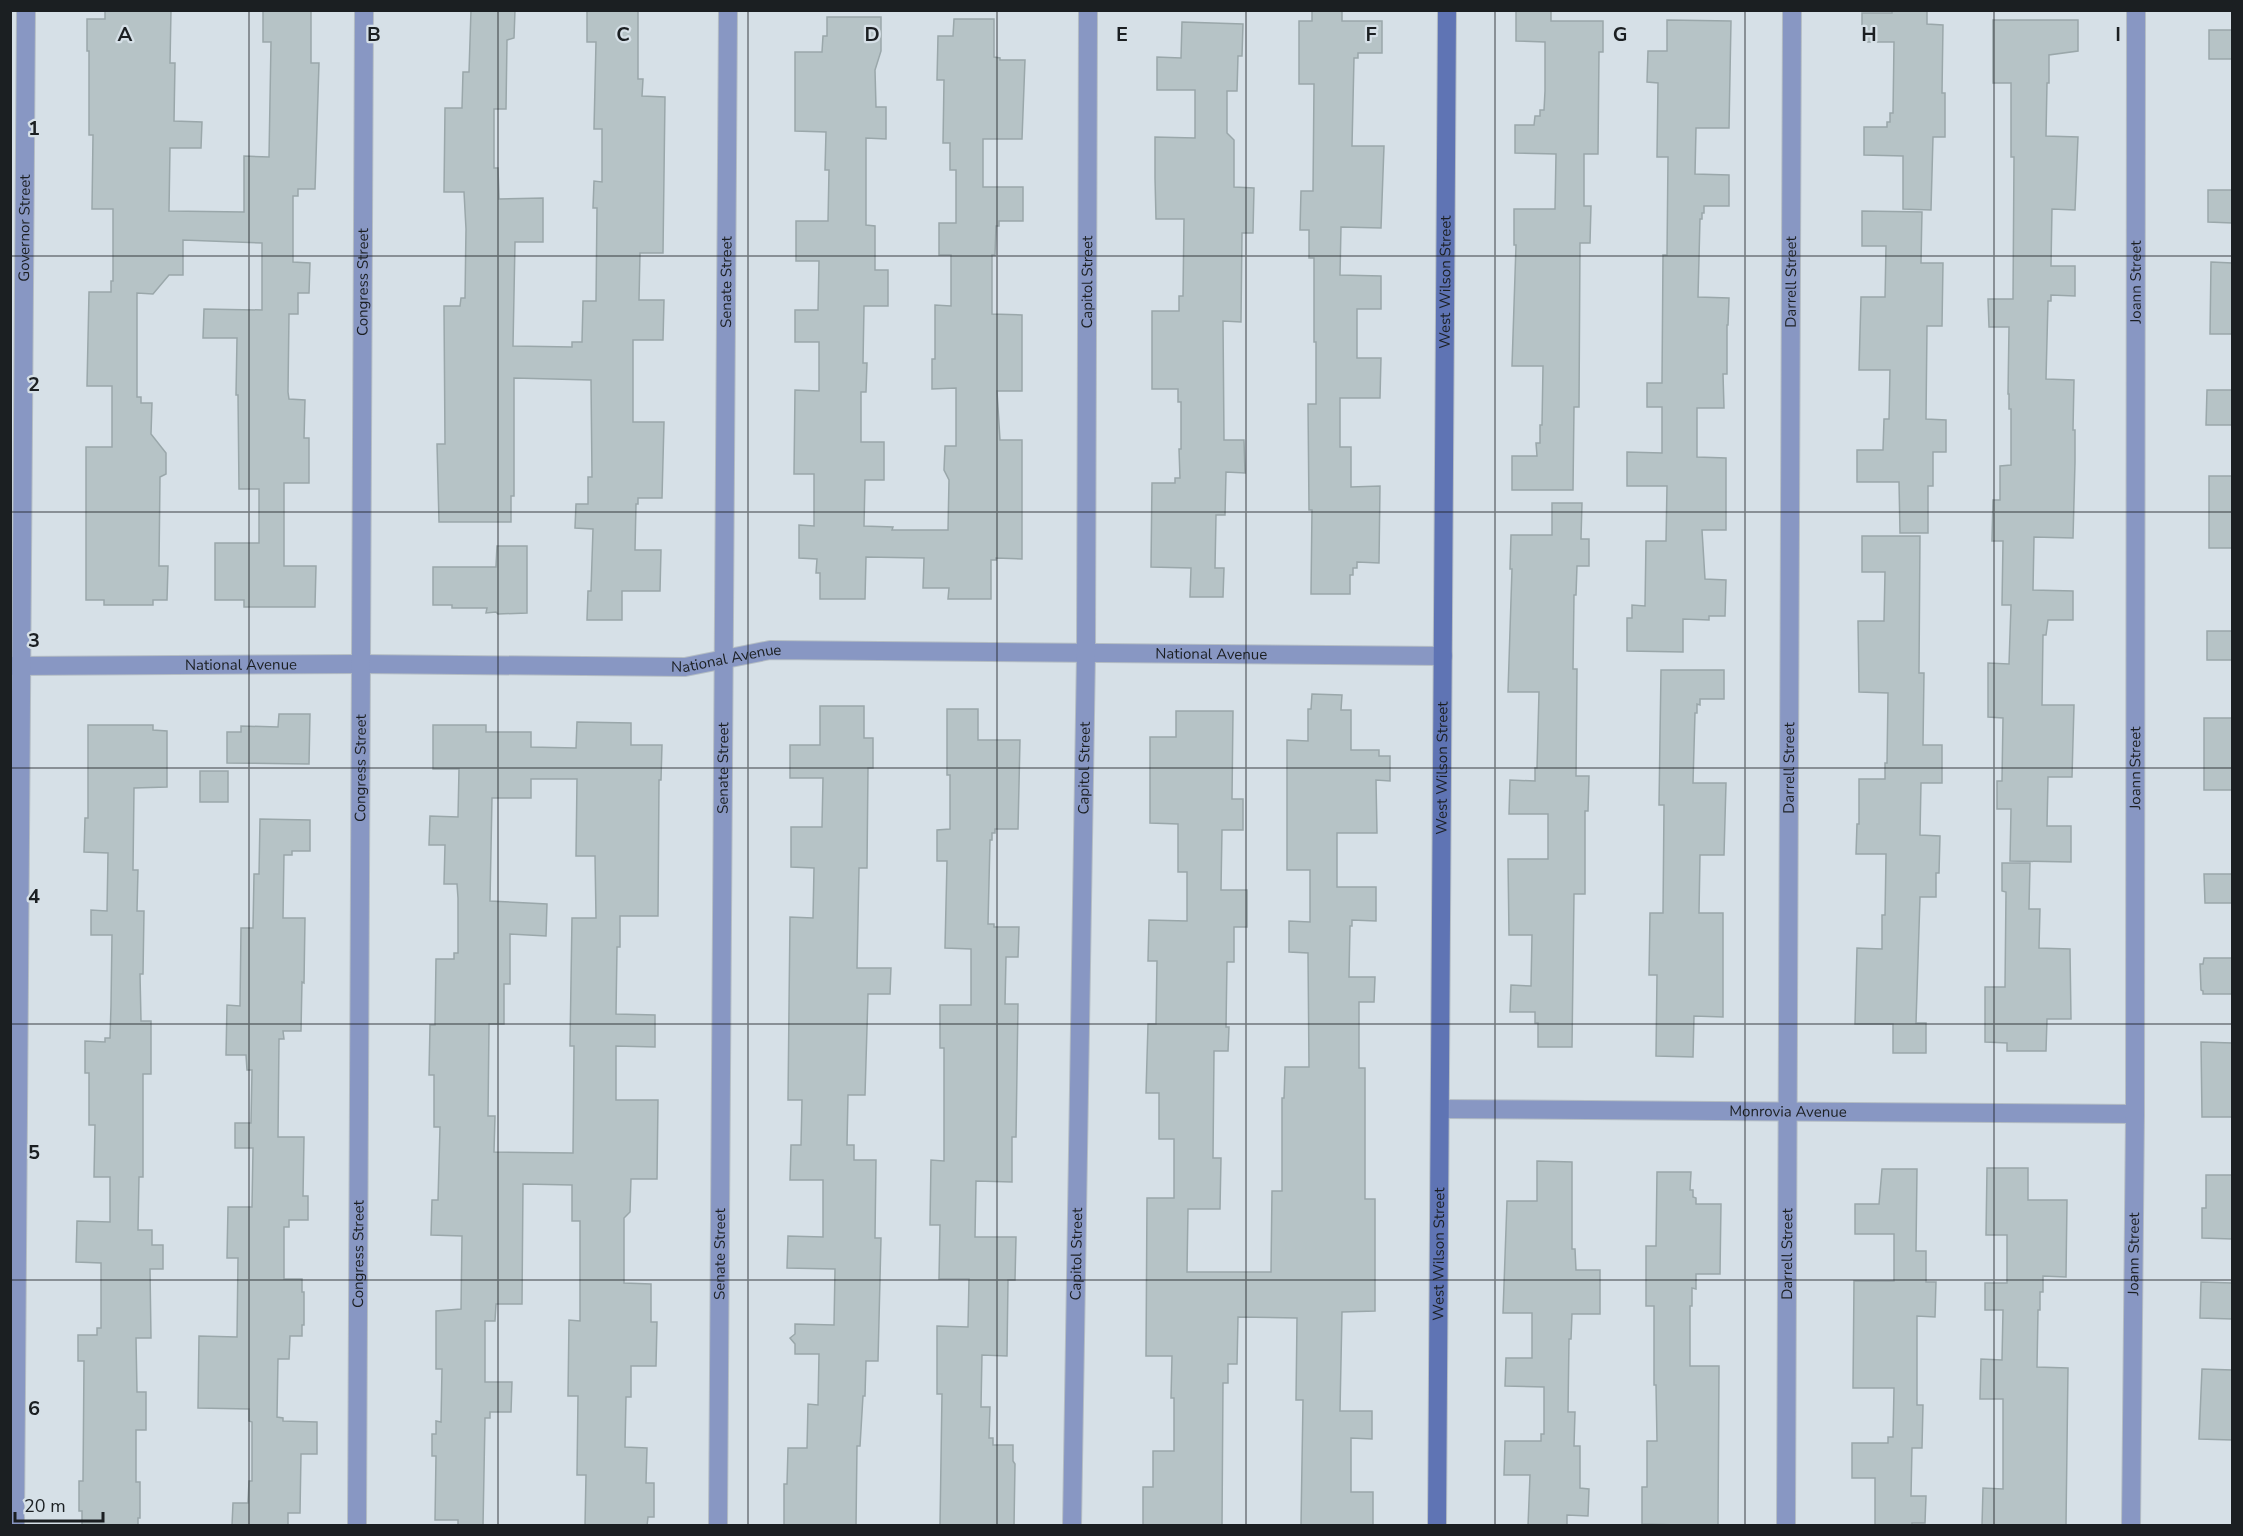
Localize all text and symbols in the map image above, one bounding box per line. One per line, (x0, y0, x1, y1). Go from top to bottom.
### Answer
text: A (118, 21, 133, 48)
text: B (367, 21, 381, 48)
text: C (616, 21, 630, 48)
text: D (864, 21, 880, 48)
text: E (1116, 21, 1128, 48)
text: F (1365, 21, 1377, 48)
text: G (1613, 21, 1627, 48)
text: H (1861, 21, 1877, 48)
text: I (2115, 21, 2121, 48)
text: 1 (28, 115, 40, 142)
street label: Governor Street (14, 174, 35, 282)
street label: West Wilson Street (1435, 215, 1456, 349)
street label: Congress Street (352, 227, 373, 336)
street label: Senate Street (716, 235, 737, 328)
street label: Capitol Street (1077, 235, 1097, 329)
street label: Darrell Street (1781, 235, 1801, 328)
street label: Joann Street (2126, 240, 2146, 325)
text: 2 (28, 371, 40, 398)
text: 3 (28, 627, 40, 654)
street label: National Avenue (671, 640, 781, 677)
street label: National Avenue (1155, 643, 1267, 664)
street label: National Avenue (185, 654, 297, 675)
street label: West Wilson Street (1432, 701, 1452, 835)
street label: Congress Street (350, 713, 371, 822)
street label: Senate Street (713, 721, 733, 814)
street label: Capitol Street (1073, 721, 1095, 815)
street label: Darrell Street (1779, 721, 1799, 814)
street label: Joann Street (2125, 726, 2145, 811)
text: 4 (28, 883, 40, 910)
street label: Monrovia Avenue (1729, 1101, 1847, 1122)
text: 5 (28, 1139, 40, 1166)
street label: West Wilson Street (1428, 1187, 1449, 1321)
street label: Congress Street (348, 1199, 369, 1308)
street label: Senate Street (709, 1207, 730, 1300)
street label: Capitol Street (1066, 1207, 1087, 1301)
street label: Darrell Street (1777, 1207, 1797, 1300)
street label: Joann Street (2123, 1212, 2144, 1297)
text: 6 (28, 1395, 40, 1422)
scale bar (15, 1485, 104, 1523)
text: 20 m (24, 1494, 66, 1518)

